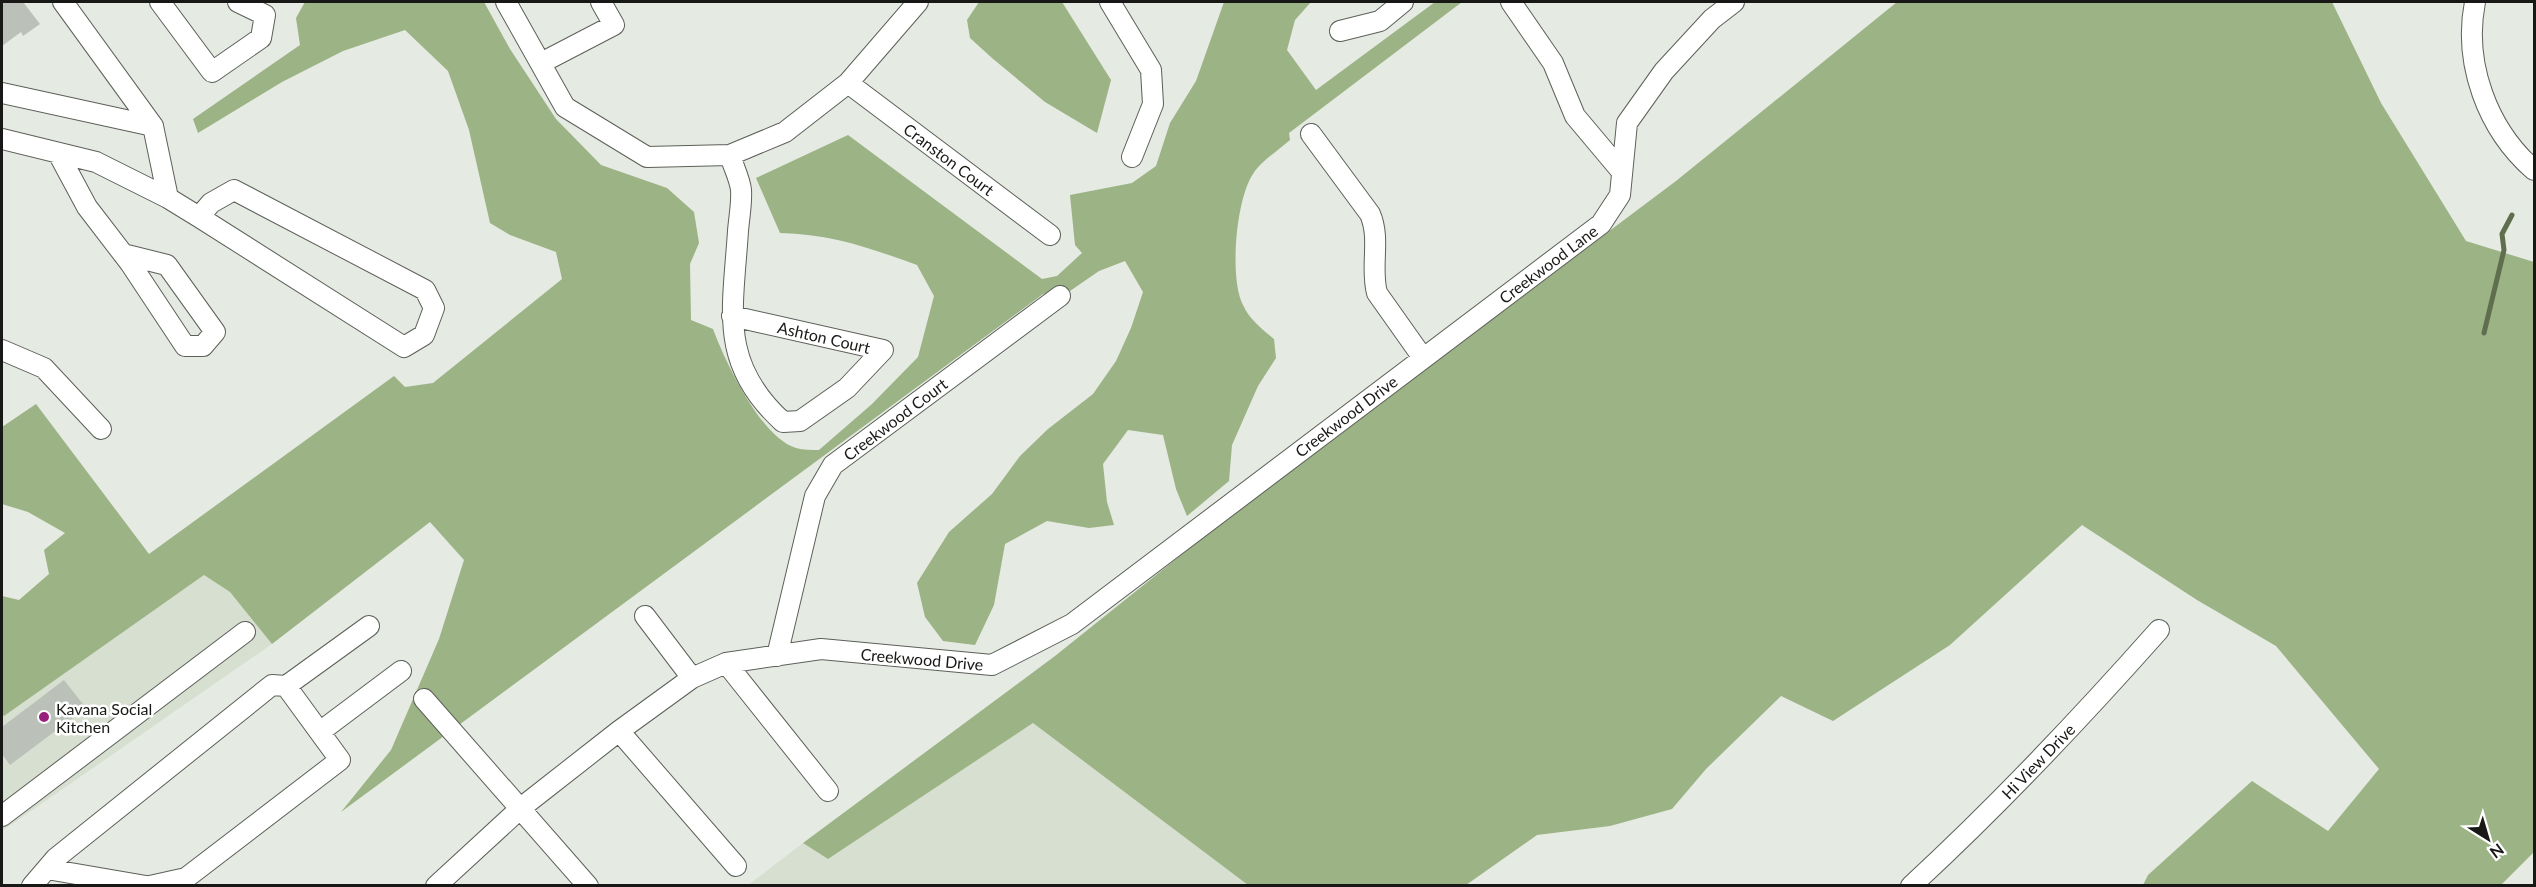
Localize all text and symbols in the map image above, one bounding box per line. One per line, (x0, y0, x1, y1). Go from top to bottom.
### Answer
street label: Cranston Court (900, 119, 998, 199)
street label: Creekwood Lane (1495, 221, 1601, 307)
street label: Ashton Court (776, 317, 872, 357)
street label: Creekwood Drive (1291, 371, 1401, 461)
street label: Creekwood Court (839, 374, 951, 464)
street label: Creekwood Drive (860, 644, 984, 674)
place label: Kavana Social Kitchen (56, 699, 152, 736)
marker: Kavana Social Kitchen (37, 710, 51, 724)
street label: Hi View Drive (1997, 720, 2079, 802)
north arrow (2458, 809, 2518, 869)
text: N (2487, 840, 2508, 863)

